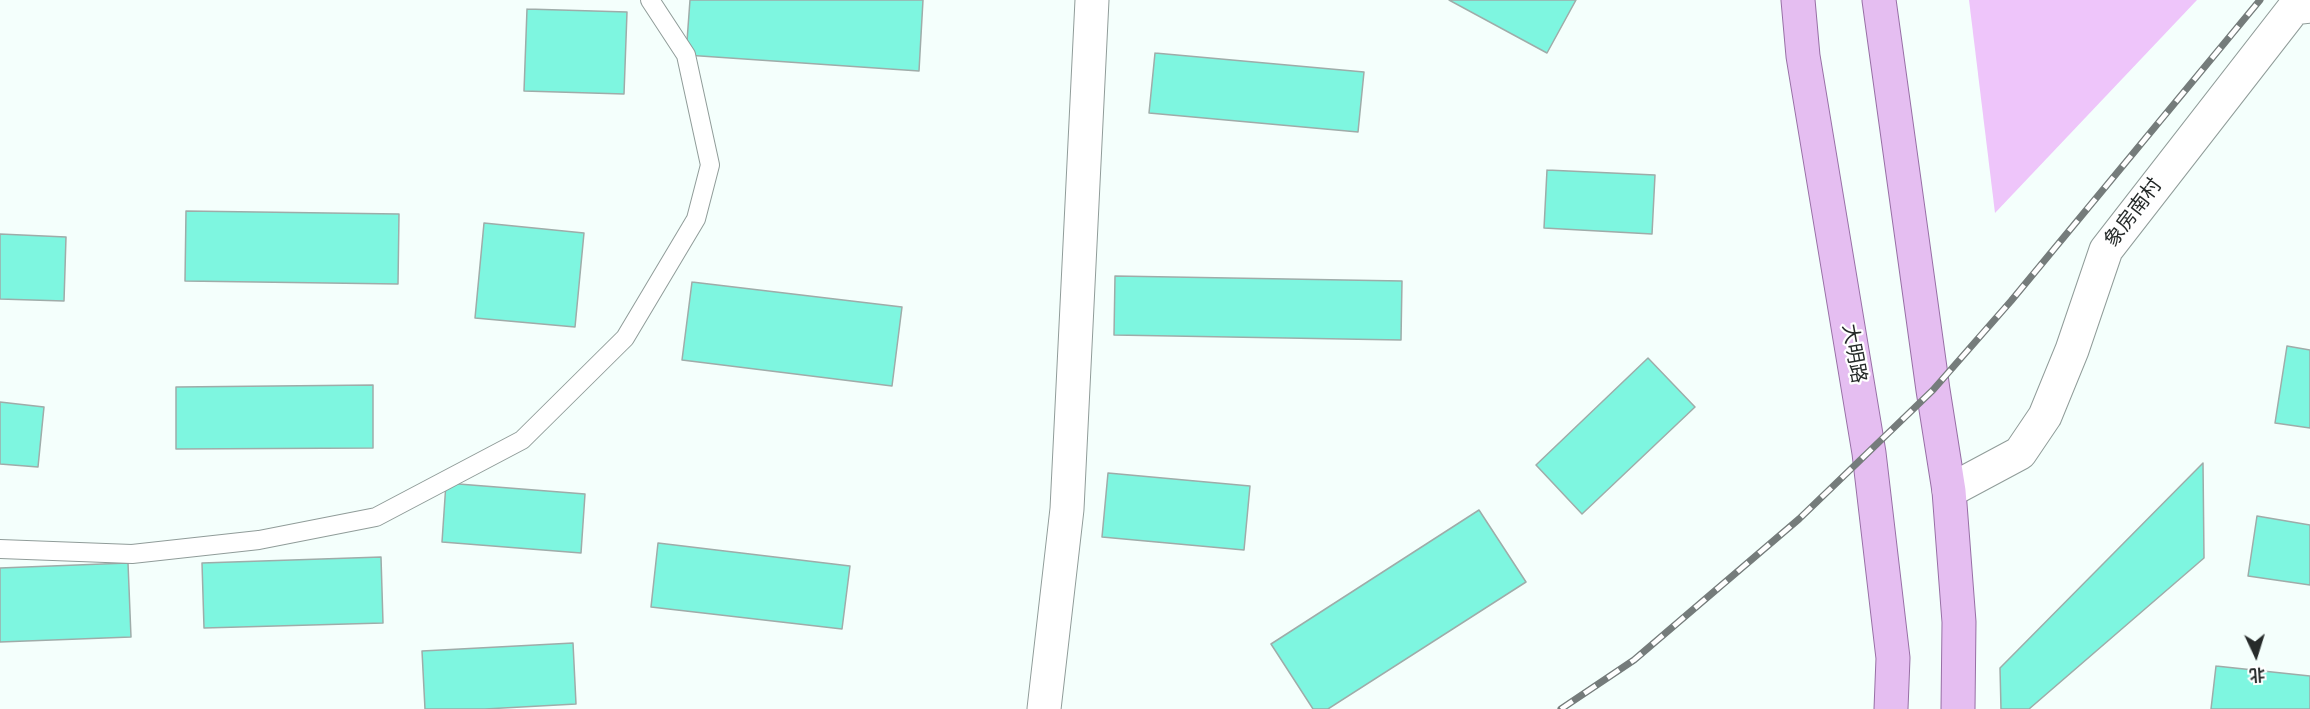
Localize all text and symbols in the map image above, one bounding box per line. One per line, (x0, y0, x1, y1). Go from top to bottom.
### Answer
street label: 象房南村 (2101, 175, 2169, 253)
street label: 大明路 (1835, 322, 1869, 386)
north arrow (2226, 625, 2286, 685)
text: 北 (2249, 662, 2266, 683)

